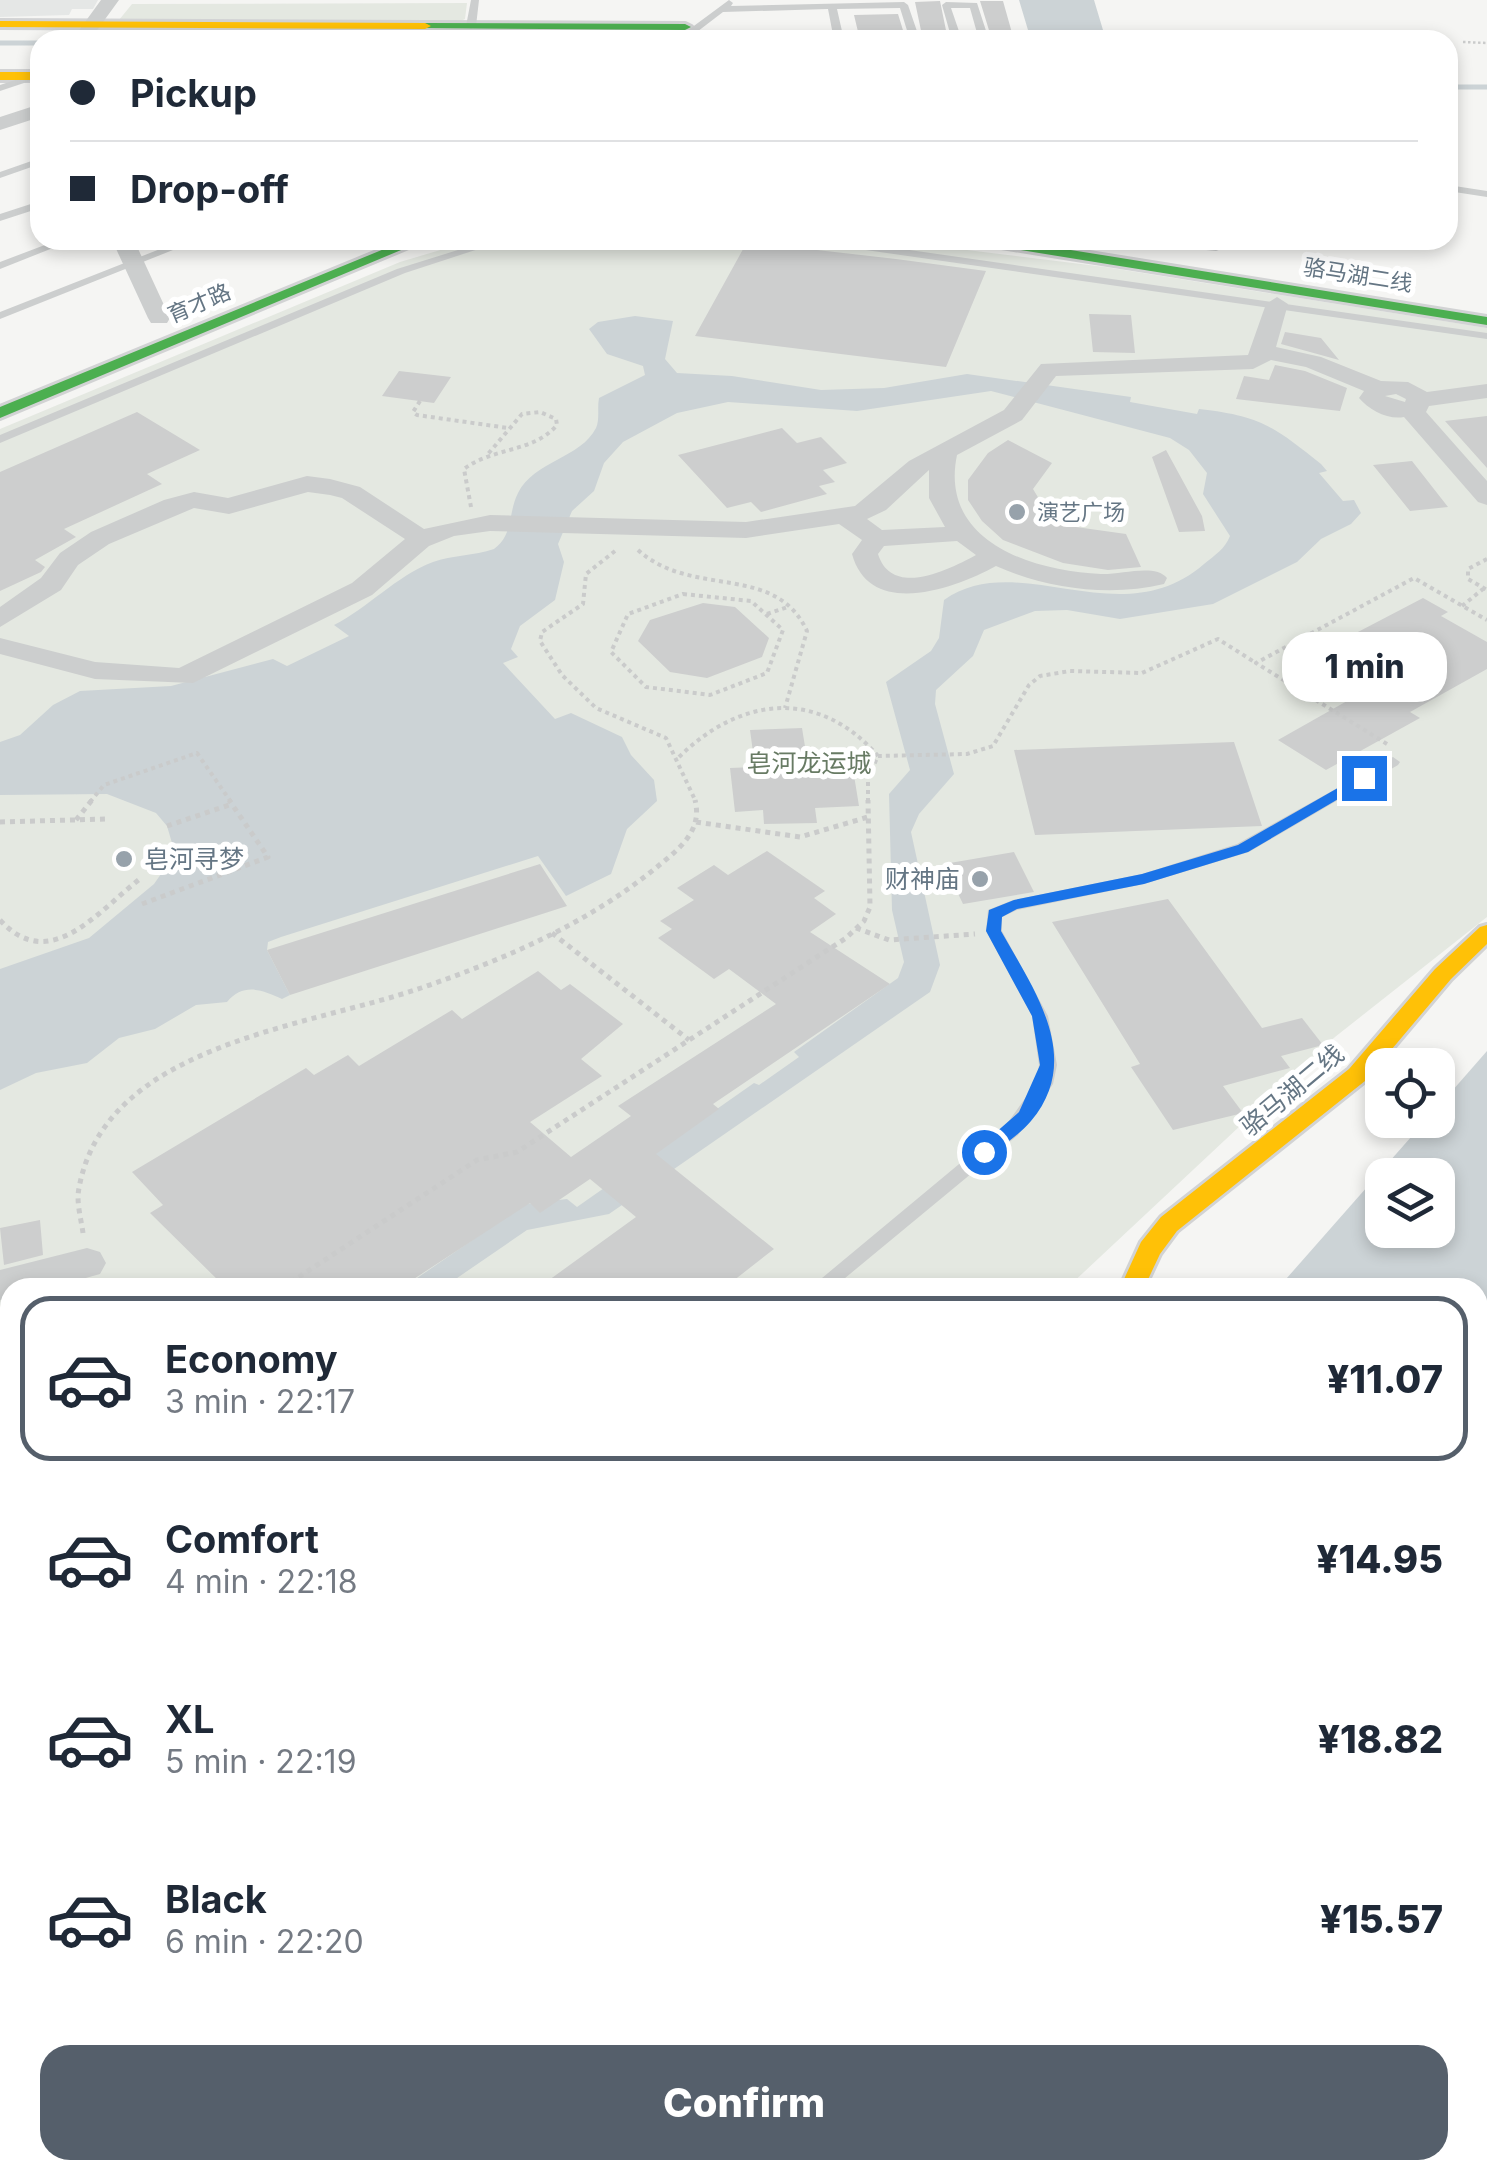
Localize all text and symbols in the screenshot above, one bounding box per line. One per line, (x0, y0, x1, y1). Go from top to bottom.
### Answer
text: Pickup (130, 70, 257, 116)
text: Drop-off (130, 166, 289, 212)
street label: 骆马湖二线 (1302, 254, 1414, 296)
street label: 育才路 (164, 278, 234, 328)
place label: 演艺广场 (1037, 499, 1125, 525)
marker: 演艺广场 (1006, 501, 1028, 523)
callout: 1 min (1282, 633, 1446, 703)
text: 1 min (1324, 647, 1405, 686)
park label: 皂河龙运城 (746, 748, 872, 778)
route end (1342, 756, 1387, 801)
place label: 皂河寻梦 (144, 844, 244, 874)
marker: 皂河寻梦 (113, 848, 135, 870)
place label: 财神庙 (885, 864, 960, 894)
marker: 财神庙 (969, 868, 991, 890)
street label: 骆马湖二线 (1234, 1038, 1350, 1142)
map controls (1365, 1048, 1455, 1248)
button: locate (1365, 1048, 1455, 1138)
route start (962, 1130, 1007, 1175)
button: layers (1365, 1158, 1455, 1248)
icon: car (45, 1334, 135, 1424)
text: Economy (165, 1336, 338, 1382)
text: ¥11.07 (1327, 1356, 1443, 1402)
text: 3 min · 22:17 (165, 1382, 355, 1421)
icon: car (45, 1514, 135, 1604)
text: Comfort (165, 1516, 319, 1562)
text: ¥14.95 (1317, 1536, 1443, 1582)
text: 4 min · 22:18 (165, 1562, 358, 1601)
icon: car (45, 1694, 135, 1784)
text: XL (165, 1696, 215, 1742)
text: ¥18.82 (1318, 1716, 1443, 1762)
text: 5 min · 22:19 (165, 1742, 356, 1781)
icon: car (45, 1874, 135, 1964)
text: Black (165, 1876, 267, 1922)
text: ¥15.57 (1320, 1896, 1443, 1942)
text: 6 min · 22:20 (165, 1922, 364, 1961)
button: Confirm (40, 2045, 1448, 2160)

